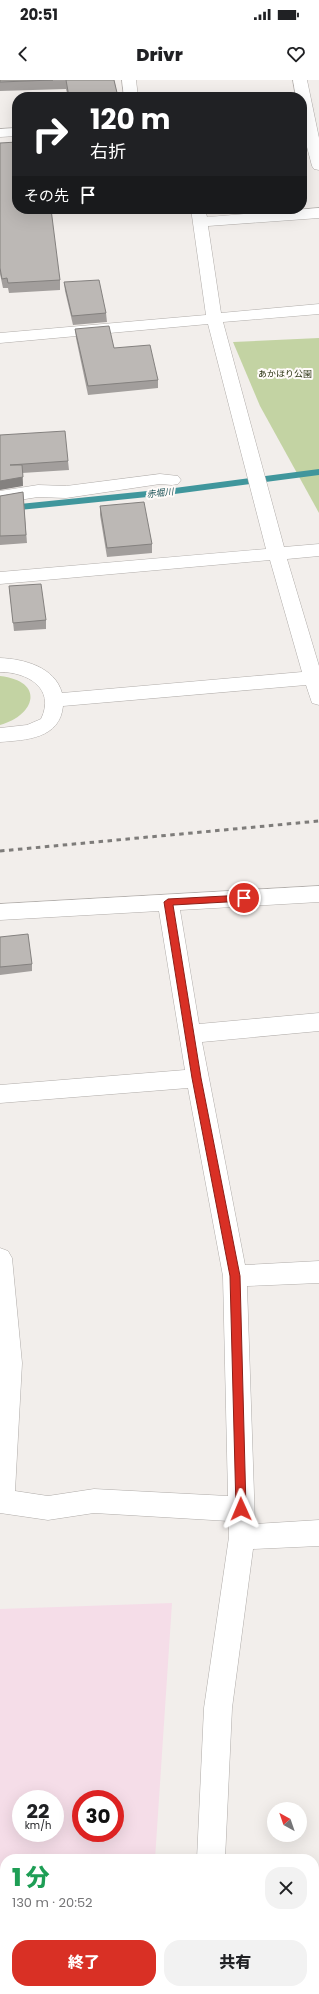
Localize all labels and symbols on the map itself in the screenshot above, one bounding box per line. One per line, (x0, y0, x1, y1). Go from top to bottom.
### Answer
park label: あかほり公園 (258, 368, 312, 380)
water label: 赤堀川 (146, 486, 175, 500)
pin (227, 881, 261, 915)
position arrow (220, 1488, 262, 1530)
speed limit sign: 30 (72, 1790, 124, 1842)
north arrow (267, 1802, 307, 1842)

